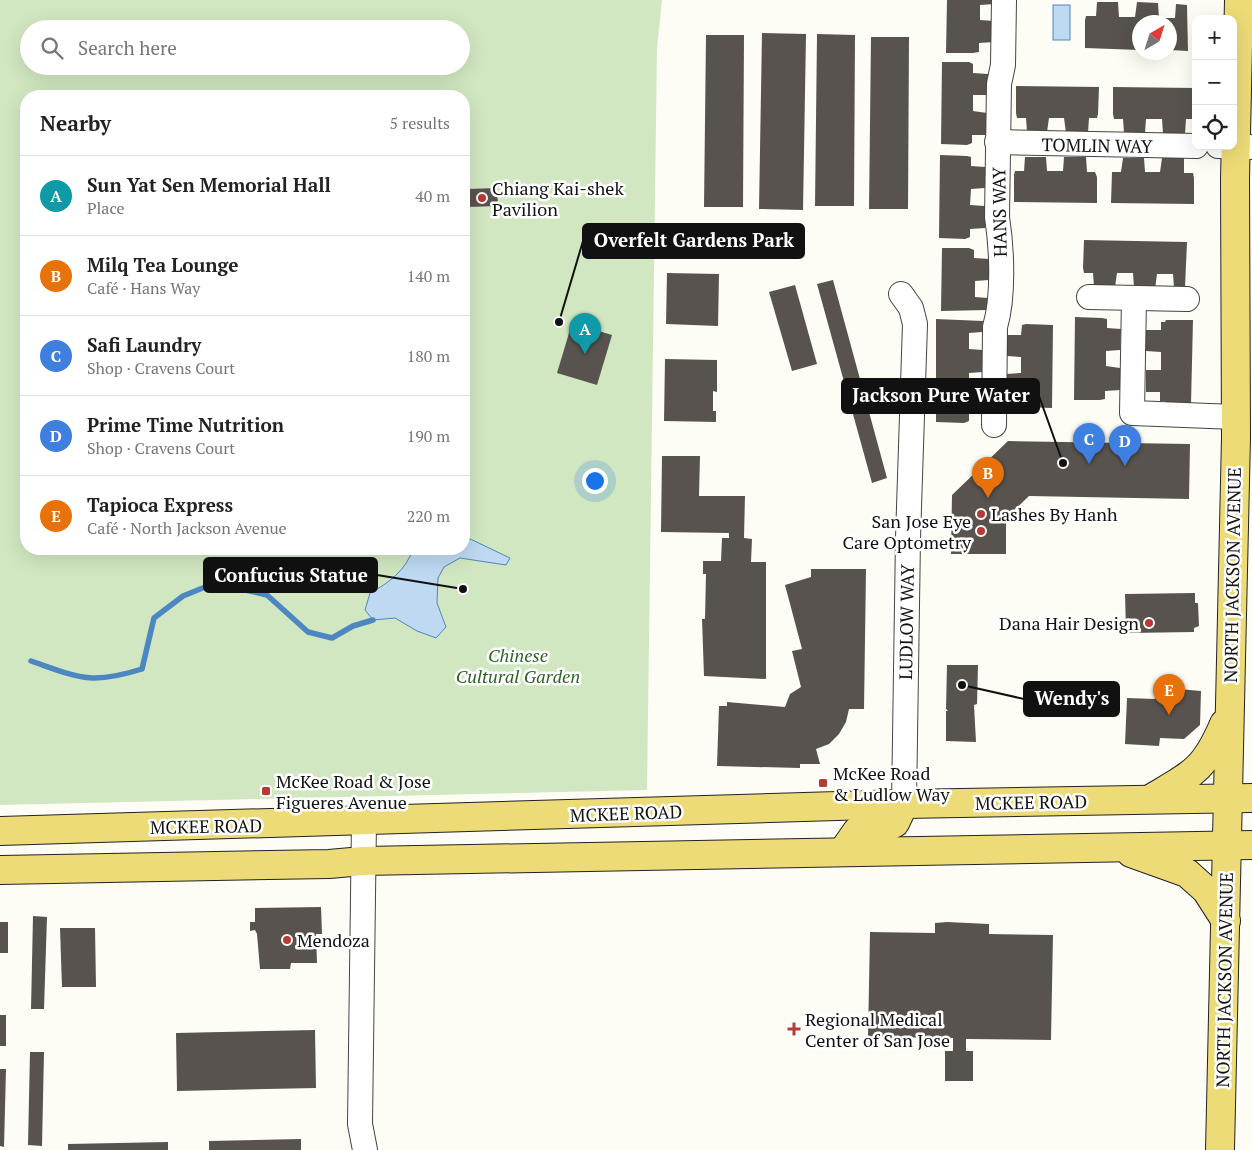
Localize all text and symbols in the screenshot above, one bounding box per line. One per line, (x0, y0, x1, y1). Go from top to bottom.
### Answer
north arrow (1132, 15, 1177, 60)
map controls (1192, 15, 1237, 150)
button: + (1192, 15, 1237, 60)
search box (20, 20, 470, 75)
icon: search (38, 34, 66, 62)
text: Search here (78, 35, 177, 60)
button: − (1192, 60, 1237, 105)
button: locate (1192, 105, 1237, 150)
text: Nearby (40, 109, 111, 137)
text: 5 results (390, 112, 450, 134)
street label: TOMLIN WAY (1041, 132, 1153, 158)
street label: HANS WAY (986, 166, 1012, 257)
text: Sun Yat Sen Memorial Hall (87, 172, 331, 197)
place label: Chiang Kai-shek Pavilion (492, 176, 624, 221)
text: A (50, 185, 62, 207)
text: 40 m (415, 185, 450, 207)
marker: Chiang Kai-shek Pavilion (476, 192, 488, 204)
text: Place (87, 197, 125, 219)
callout: Overfelt Gardens Park (583, 224, 804, 258)
text: Overfelt Gardens Park (594, 227, 795, 252)
text: Milq Tea Lounge (87, 252, 239, 277)
text: B (51, 265, 61, 287)
text: 140 m (407, 265, 450, 287)
text: Café · Hans Way (87, 277, 200, 299)
pin: A (569, 313, 601, 354)
text: Safi Laundry (87, 332, 201, 357)
text: C (51, 345, 61, 367)
text: 180 m (407, 345, 450, 367)
text: Shop · Cravens Court (87, 357, 235, 379)
callout: Jackson Pure Water (842, 379, 1039, 413)
text: Jackson Pure Water (852, 382, 1030, 407)
text: Prime Time Nutrition (87, 412, 284, 437)
pin: C (1073, 423, 1105, 464)
text: D (50, 425, 62, 447)
text: 190 m (407, 425, 450, 447)
pin: D (1109, 425, 1141, 466)
text: Shop · Cravens Court (87, 437, 235, 459)
pin: B (972, 457, 1004, 498)
street label: NORTH JACKSON AVENUE (1218, 467, 1246, 683)
your location (582, 468, 608, 494)
text: Tapioca Express (87, 492, 233, 517)
place label: Lashes By Hanh (991, 502, 1118, 526)
text: E (51, 505, 61, 527)
text: 220 m (407, 505, 450, 527)
marker: Lashes By Hanh (975, 508, 987, 520)
place label: San Jose Eye Care Optometry (842, 509, 972, 554)
text: Café · North Jackson Avenue (87, 517, 287, 539)
marker: San Jose Eye Care Optometry (975, 525, 987, 537)
callout: Confucius Statue (204, 558, 377, 592)
text: Confucius Statue (214, 562, 368, 587)
street label: LUDLOW WAY (893, 564, 919, 680)
place label: Dana Hair Design (999, 611, 1139, 635)
marker: Dana Hair Design (1143, 617, 1155, 629)
park label: Chinese Cultural Garden (456, 643, 580, 688)
pin: E (1153, 674, 1185, 715)
callout: Wendy's (1024, 682, 1119, 716)
text: Wendy's (1035, 685, 1110, 710)
place label: McKee Road & Ludlow Way (833, 761, 951, 806)
place label: McKee Road & Jose Figueres Avenue (276, 769, 431, 814)
marker: McKee Road & Ludlow Way (817, 777, 829, 789)
marker: McKee Road & Jose Figueres Avenue (260, 785, 272, 797)
street label: MCKEE ROAD (975, 789, 1087, 815)
street label: MCKEE ROAD (569, 799, 683, 827)
street label: MCKEE ROAD (150, 813, 262, 839)
street label: NORTH JACKSON AVENUE (1210, 872, 1238, 1088)
place label: Mendoza (297, 928, 370, 952)
marker: Mendoza (281, 934, 293, 946)
place label: Regional Medical Center of San Jose (805, 1007, 950, 1052)
marker: Regional Medical Center of San Jose (787, 1022, 801, 1036)

